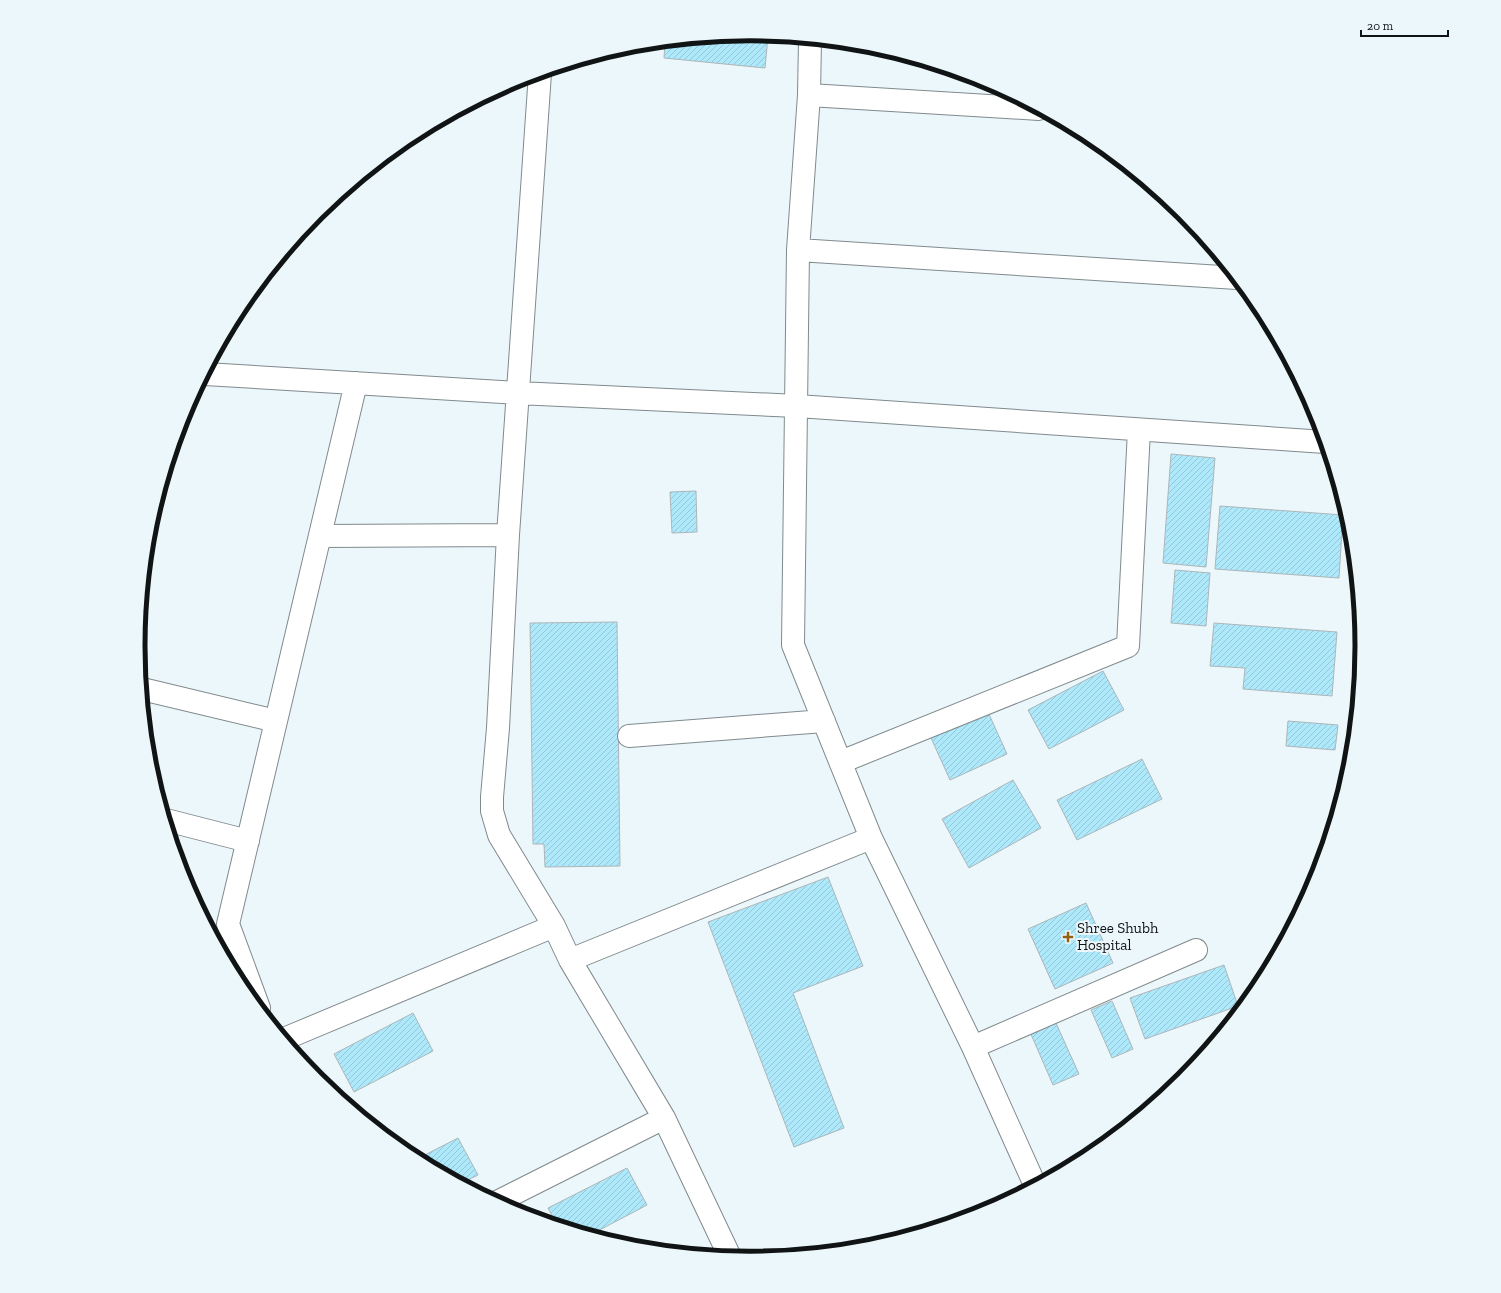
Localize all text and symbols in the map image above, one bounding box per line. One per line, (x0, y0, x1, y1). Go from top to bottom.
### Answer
scale bar (1361, 12, 1448, 38)
text: 20 m (1367, 19, 1394, 33)
place label: Shree Shubh Hospital (1077, 919, 1159, 954)
marker: Shree Shubh Hospital (1062, 931, 1074, 943)

